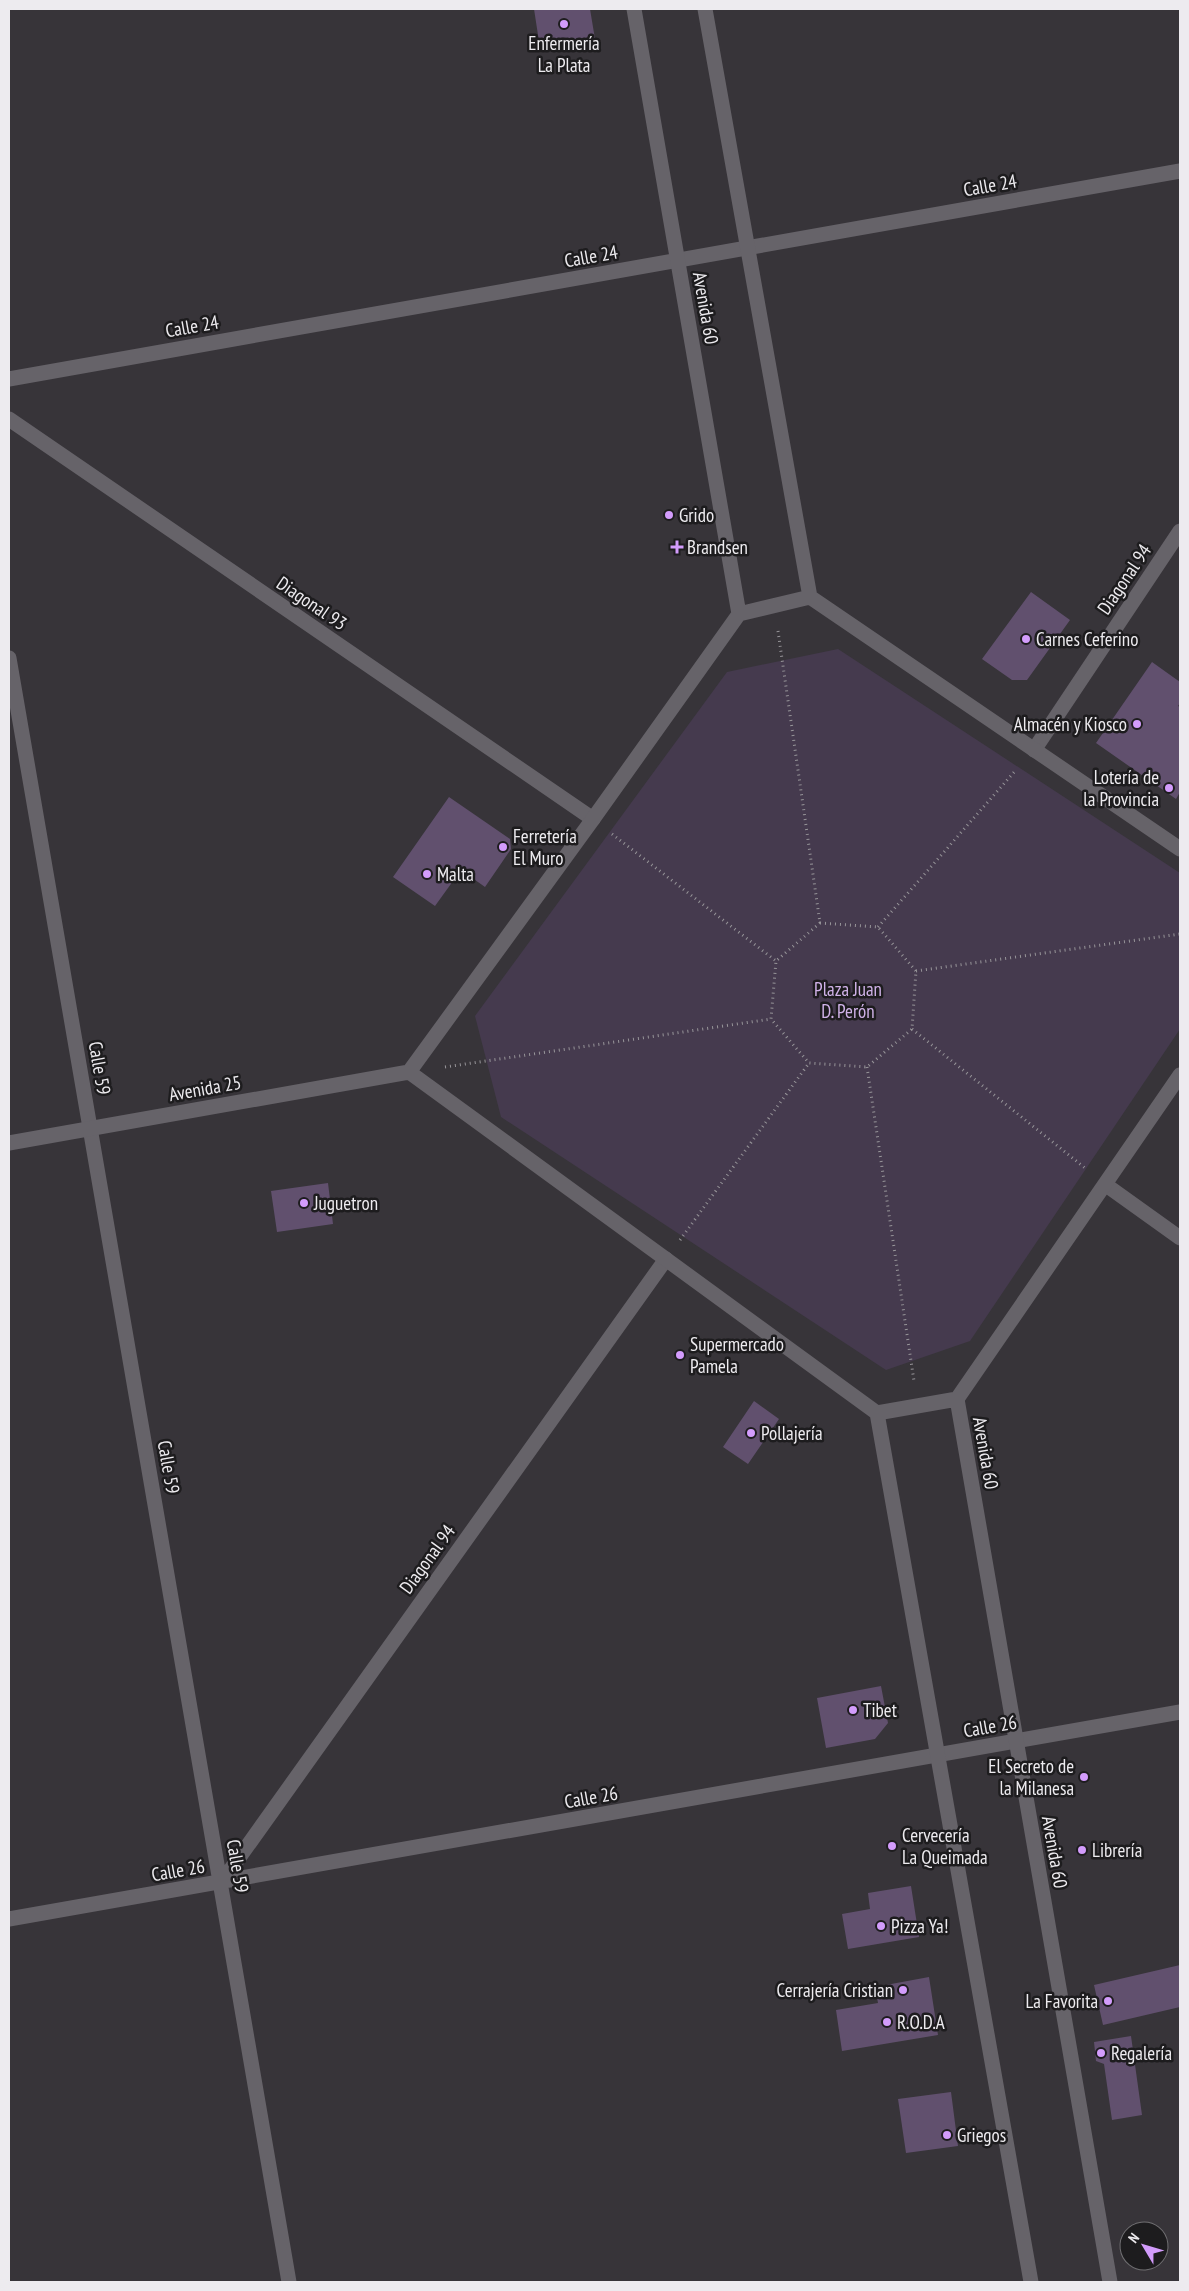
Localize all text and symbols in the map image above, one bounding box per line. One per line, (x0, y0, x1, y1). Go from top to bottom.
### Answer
marker: Enfermería La Plata (558, 18, 570, 30)
place label: Enfermería La Plata (528, 31, 600, 77)
street label: Calle 24 (961, 168, 1019, 201)
street label: Calle 24 (562, 239, 620, 272)
street label: Avenida 60 (688, 270, 724, 346)
street label: Calle 24 (163, 309, 221, 342)
place label: Grido (679, 503, 714, 527)
marker: Grido (663, 509, 675, 521)
place label: Brandsen (687, 535, 748, 559)
street label: Diagonal 94 (1092, 539, 1156, 619)
marker: Brandsen (671, 541, 683, 553)
street label: Diagonal 93 (272, 571, 352, 635)
place label: Carnes Ceferino (1036, 627, 1138, 651)
marker: Carnes Ceferino (1020, 633, 1032, 645)
place label: Almacén y Kiosco (1014, 712, 1127, 736)
marker: Almacén y Kiosco (1131, 718, 1143, 730)
place label: Lotería de la Provincia (1083, 765, 1159, 811)
marker: Lotería de la Provincia (1163, 782, 1175, 794)
place label: Ferretería El Muro (513, 824, 577, 870)
marker: Ferretería El Muro (497, 841, 509, 853)
place label: Malta (437, 862, 474, 886)
marker: Malta (421, 868, 433, 880)
park label: Plaza Juan D. Perón (814, 977, 882, 1023)
street label: Calle 59 (84, 1039, 116, 1097)
street label: Avenida 25 (167, 1070, 243, 1106)
place label: Juguetron (313, 1191, 378, 1215)
marker: Juguetron (298, 1197, 310, 1209)
place label: Supermercado Pamela (690, 1332, 784, 1378)
marker: Supermercado Pamela (674, 1349, 686, 1361)
street label: Avenida 60 (968, 1415, 1004, 1491)
place label: Pollajería (761, 1421, 823, 1445)
marker: Pollajería (745, 1427, 757, 1439)
street label: Calle 59 (153, 1438, 185, 1496)
street label: Diagonal 94 (394, 1519, 460, 1598)
place label: Tibet (863, 1698, 898, 1722)
marker: Tibet (847, 1704, 859, 1716)
street label: Calle 26 (961, 1710, 1019, 1742)
place label: El Secreto de la Milanesa (988, 1754, 1074, 1800)
marker: El Secreto de la Milanesa (1078, 1771, 1090, 1783)
street label: Calle 26 (562, 1781, 620, 1813)
street label: Avenida 60 (1037, 1814, 1073, 1890)
place label: Cervecería La Queimada (902, 1823, 988, 1869)
street label: Calle 59 (222, 1837, 254, 1895)
place label: Librería (1092, 1838, 1142, 1862)
marker: Cervecería La Queimada (886, 1840, 898, 1852)
marker: Librería (1076, 1844, 1088, 1856)
street label: Calle 26 (149, 1854, 207, 1886)
place label: Pizza Ya! (891, 1914, 948, 1938)
marker: Pizza Ya! (875, 1920, 887, 1932)
place label: Cerrajería Cristian (777, 1978, 893, 2002)
marker: Cerrajería Cristian (897, 1984, 909, 1996)
place label: La Favorita (1026, 1989, 1098, 2013)
marker: La Favorita (1102, 1995, 1114, 2007)
place label: R.O.D.A (897, 2010, 945, 2034)
marker: R.O.D.A (881, 2016, 893, 2028)
place label: Regalería (1111, 2041, 1172, 2065)
marker: Regalería (1095, 2047, 1107, 2059)
place label: Griegos (957, 2123, 1006, 2147)
marker: Griegos (941, 2129, 953, 2141)
north arrow (1119, 2221, 1169, 2271)
text: N (1124, 2229, 1143, 2247)

